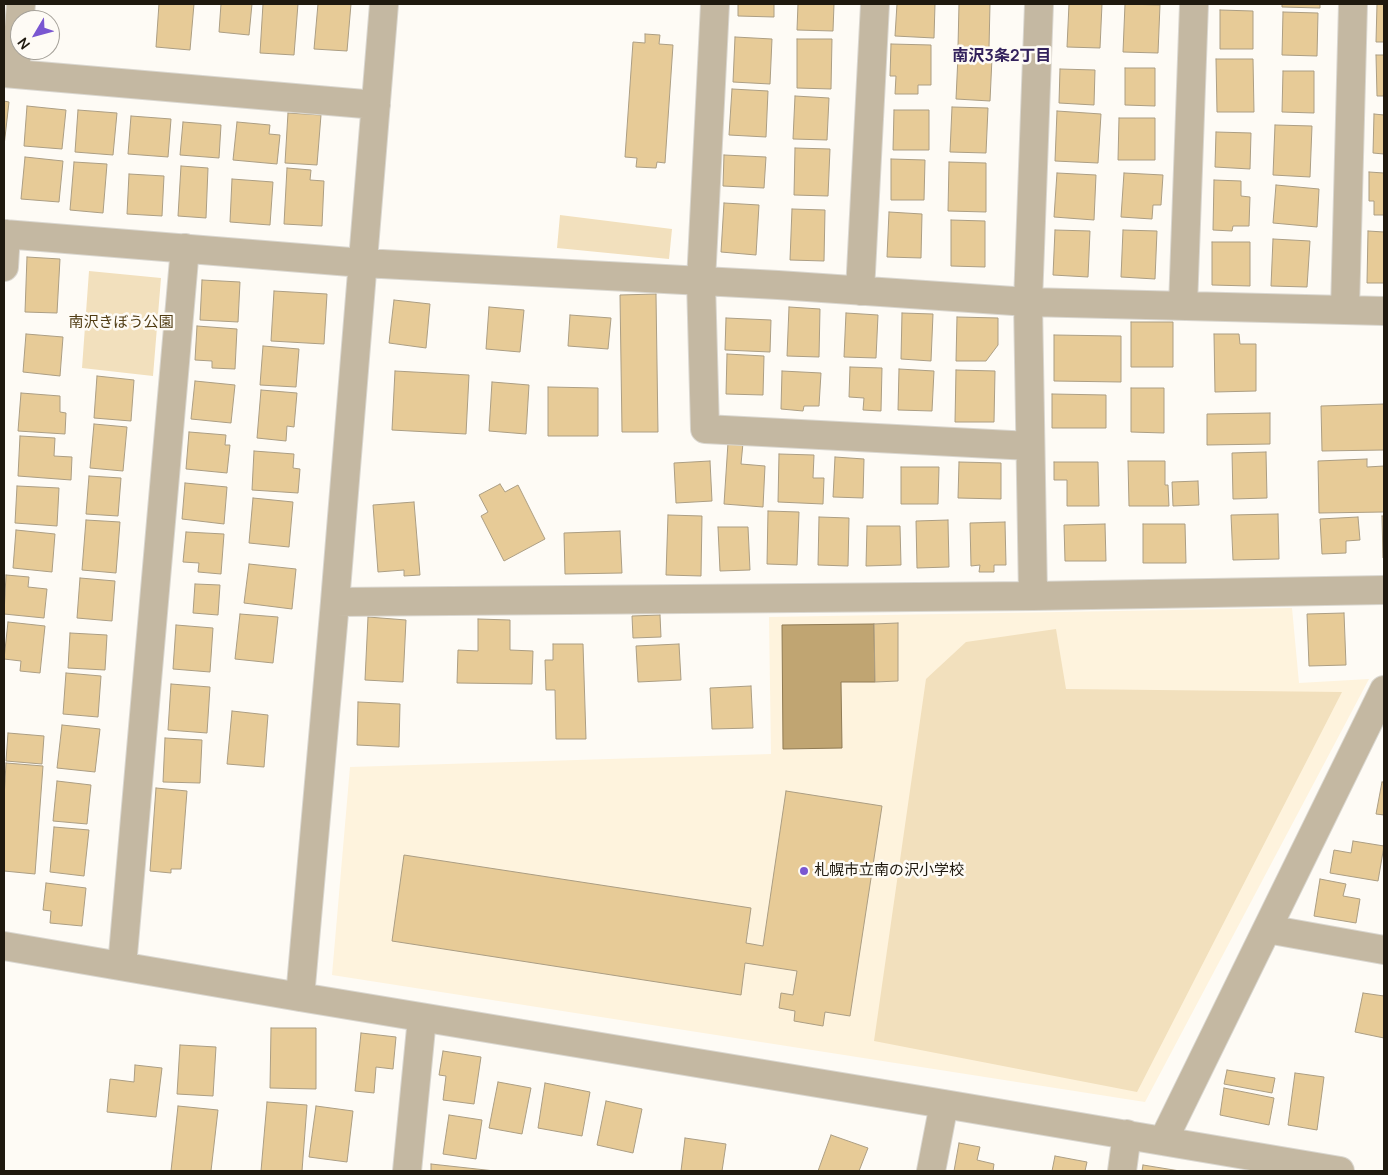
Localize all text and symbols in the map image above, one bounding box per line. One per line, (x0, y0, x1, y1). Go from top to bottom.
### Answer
north arrow (10, 10, 60, 60)
text: N (13, 34, 34, 53)
district label: 南沢3条2丁目 (953, 47, 1051, 67)
park label: 南沢きぼう公園 (69, 314, 173, 332)
place label: 札幌市立南の沢小学校 (814, 862, 964, 880)
marker: 札幌市立南の沢小学校 (798, 865, 810, 877)

